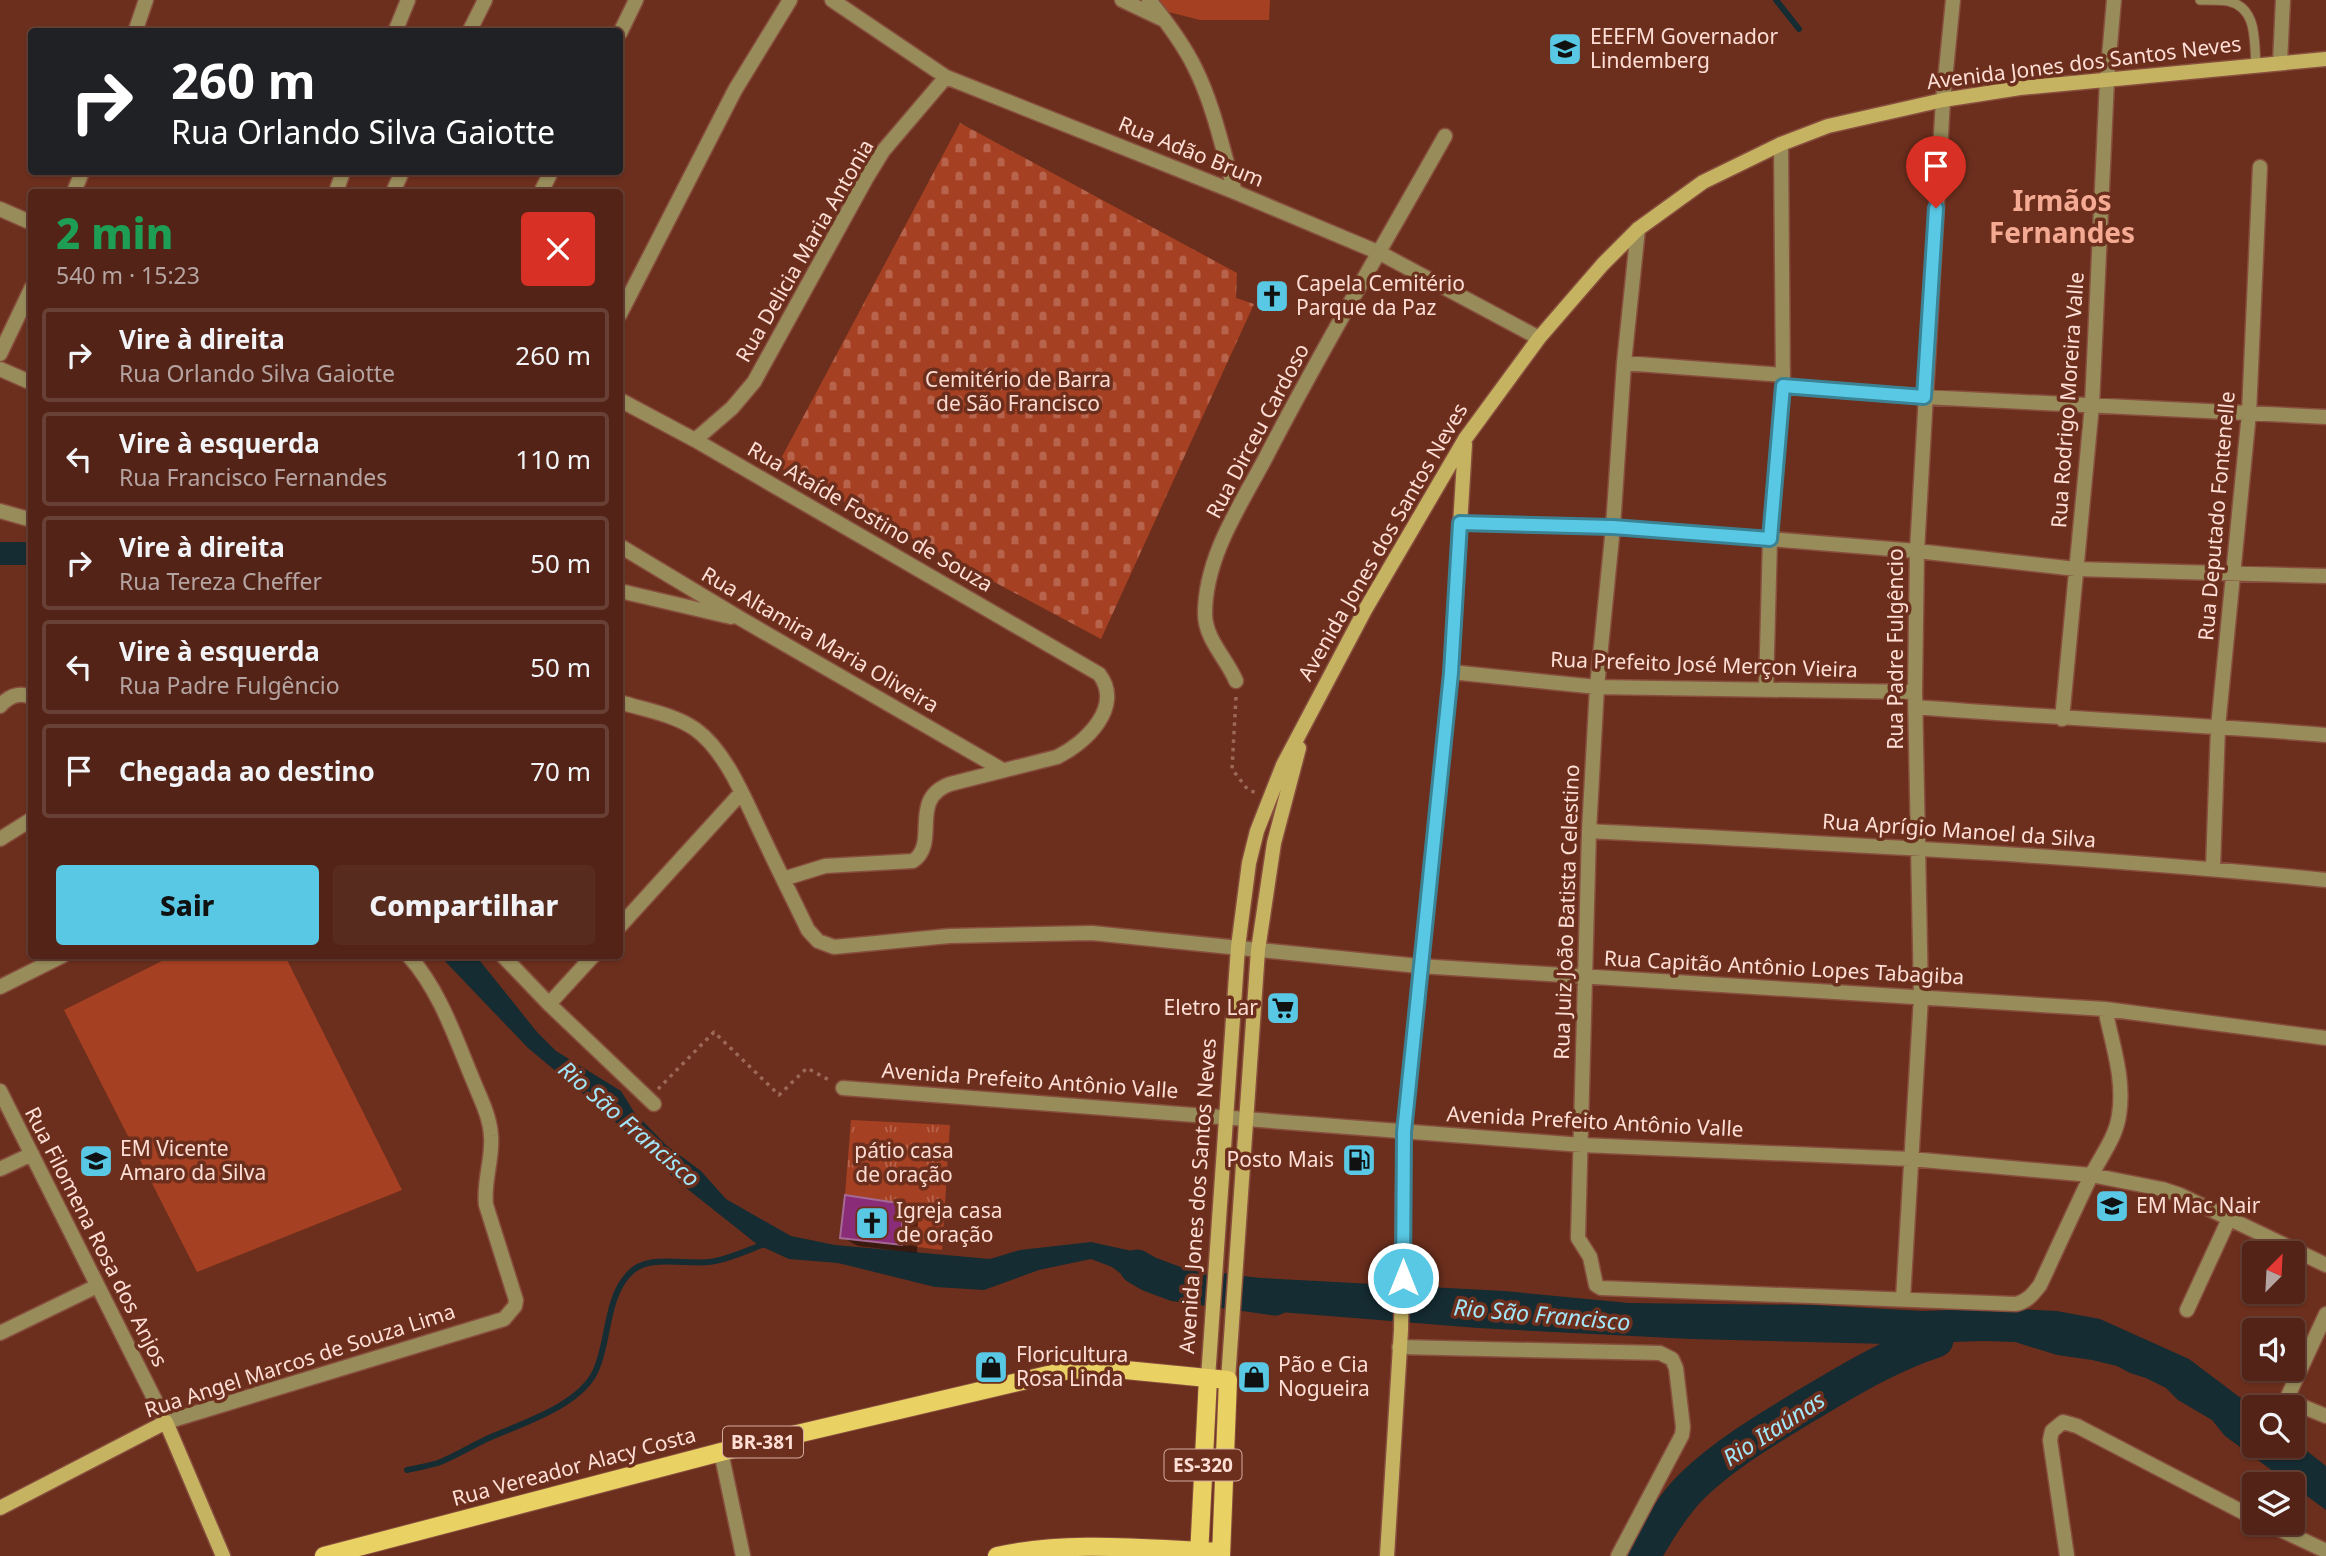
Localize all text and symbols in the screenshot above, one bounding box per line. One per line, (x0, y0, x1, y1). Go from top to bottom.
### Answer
place label: EEEFM Governador Lindemberg (1590, 22, 1779, 74)
street label: Avenida Jones dos Santos Neves (1925, 29, 2243, 95)
school or university icon: EEEFM Governador Lindemberg (1546, 30, 1584, 68)
text: 260 m (171, 47, 316, 113)
icon: right (56, 56, 147, 147)
street label: Rua Adão Brum (1115, 109, 1268, 193)
text: Rua Orlando Silva Gaiotte (171, 110, 555, 153)
street label: Rua Delicia Maria Antonia (729, 134, 880, 367)
pin (1906, 136, 1966, 208)
icon: arrive (1917, 147, 1955, 185)
district label: Irmãos Fernandes (1989, 181, 2135, 251)
text: 2 min (56, 204, 173, 261)
button: close (521, 212, 595, 286)
text: 540 m · 15:23 (56, 259, 200, 291)
place label: Capela Cemitério Parque da Paz (1296, 269, 1465, 321)
street label: Rua Rodrigo Moreira Valle (2044, 271, 2090, 529)
church icon: Capela Cemitério Parque da Paz (1253, 277, 1291, 315)
text: Vire à direita (119, 321, 285, 357)
icon: right (60, 336, 98, 374)
text: 260 m (515, 337, 591, 373)
street label: Rua Dirceu Cardoso (1199, 338, 1315, 523)
text: Rua Orlando Silva Gaiotte (119, 357, 395, 389)
park label: Cemitério de Barra de São Francisco (925, 365, 1111, 417)
street label: Rua Deputado Fontenelle (2191, 390, 2241, 642)
street label: Avenida Jones dos Santos Neves (1291, 397, 1473, 686)
text: Vire à esquerda (119, 425, 320, 461)
street label: Rua Ataíde Fostino de Souza (743, 434, 998, 598)
icon: left (60, 440, 98, 478)
text: 110 m (515, 441, 591, 477)
text: Rua Francisco Fernandes (119, 461, 387, 493)
text: Vire à direita (119, 529, 285, 565)
icon: right (60, 544, 98, 582)
text: 50 m (530, 545, 591, 581)
street label: Rua Padre Fulgêncio (1881, 548, 1909, 750)
street label: Rua Altamira Maria Oliveira (697, 560, 944, 719)
text: Rua Tereza Cheffer (119, 565, 322, 597)
text: Vire à esquerda (119, 633, 320, 669)
street label: Rua Prefeito José Merçon Vieira (1550, 645, 1858, 683)
icon: left (60, 648, 98, 686)
text: 50 m (530, 649, 591, 685)
text: Rua Padre Fulgêncio (119, 669, 340, 701)
icon: arrive (60, 752, 98, 790)
text: Chegada ao destino (119, 753, 375, 789)
text: 70 m (530, 753, 591, 789)
street label: Rua Juiz João Batista Celestino (1547, 764, 1585, 1060)
street label: Rua Aprígio Manoel da Silva (1821, 806, 2097, 854)
button: Sair (56, 865, 319, 945)
button: Compartilhar (333, 865, 595, 945)
street label: Rua Capitão Antônio Lopes Tabagiba (1603, 944, 1965, 990)
supermarket icon: Eletro Lar (1264, 989, 1302, 1027)
place label: Eletro Lar (1164, 993, 1258, 1021)
street label: Avenida Jones dos Santos Neves (1172, 1037, 1222, 1355)
water label: Rio São Francisco (552, 1053, 707, 1193)
street label: Avenida Prefeito Antônio Valle (881, 1056, 1179, 1104)
street label: Avenida Prefeito Antônio Valle (1446, 1099, 1744, 1143)
street label: Rua Filomena Rosa dos Anjos (19, 1102, 175, 1371)
place label: EM Vicente Amaro da Silva (120, 1134, 266, 1186)
park label: pátio casa de oração (854, 1136, 954, 1188)
fuel station icon: Posto Mais (1340, 1141, 1378, 1179)
school or university icon: EM Vicente Amaro da Silva (77, 1142, 115, 1180)
place label: Posto Mais (1226, 1145, 1334, 1173)
school or university icon: EM Mac Nair (2093, 1187, 2131, 1225)
place label: EM Mac Nair (2136, 1191, 2261, 1219)
place label: Igreja casa de oração (896, 1196, 1003, 1248)
church icon: Igreja casa de oração (853, 1204, 891, 1242)
position arrow (1366, 1241, 1440, 1315)
north arrow (2242, 1241, 2305, 1304)
map controls (2242, 1241, 2305, 1535)
water label: Rio São Francisco (1452, 1290, 1632, 1338)
street label: Rua Angel Marcos de Souza Lima (141, 1297, 459, 1424)
button: sound (2242, 1318, 2305, 1381)
place label: Floricultura Rosa Linda (1016, 1340, 1128, 1392)
shop icon: Floricultura Rosa Linda (972, 1348, 1010, 1386)
place label: Pão e Cia Nogueira (1278, 1350, 1370, 1402)
shop icon: Pão e Cia Nogueira (1235, 1358, 1273, 1396)
water label: Rio Itaúnas (1716, 1383, 1831, 1473)
button: search (2242, 1395, 2305, 1458)
street label: Rua Vereador Alacy Costa (449, 1420, 699, 1512)
road number: BR-381 (723, 1426, 803, 1458)
road number: ES-320 (1164, 1450, 1242, 1480)
button: layers (2242, 1472, 2305, 1535)

